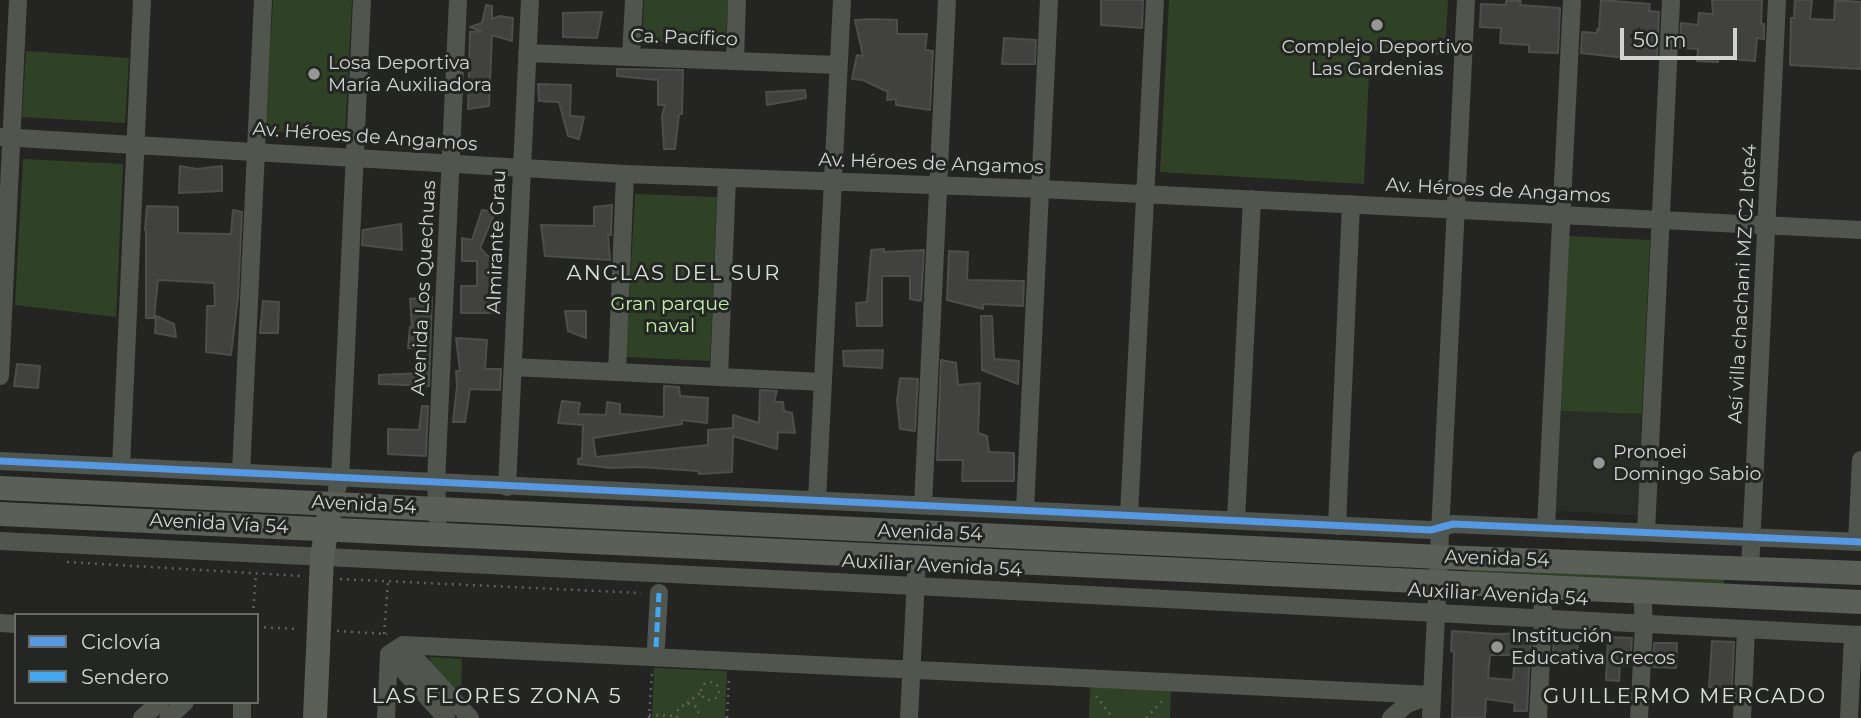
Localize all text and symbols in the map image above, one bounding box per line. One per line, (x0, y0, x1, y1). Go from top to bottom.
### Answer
scale bar (1623, 14, 1740, 58)
marker: Complejo Deportivo Las Gardenias (1369, 17, 1385, 33)
street label: Ca. Pacífico (630, 25, 738, 51)
text: 50 m (1633, 27, 1687, 52)
place label: Complejo Deportivo Las Gardenias (1281, 36, 1473, 80)
place label: Losa Deportiva María Auxiliadora (328, 52, 492, 96)
marker: Losa Deportiva María Auxiliadora (306, 66, 322, 82)
street label: Av. Héroes de Angamos (252, 118, 478, 156)
street label: Así villa chachani MZ C2 lote4 (1724, 144, 1762, 424)
street label: Av. Héroes de Angamos (818, 149, 1044, 179)
street label: Almirante Grau (483, 170, 511, 314)
street label: Av. Héroes de Angamos (1385, 174, 1611, 208)
street label: Avenida Los Quechuas (407, 180, 441, 396)
district label: ANCLAS DEL SUR (568, 261, 780, 287)
park label: Gran parque naval (610, 293, 730, 337)
place label: Pronoei Domingo Sabio (1613, 441, 1761, 485)
marker: Pronoei Domingo Sabio (1591, 455, 1607, 471)
street label: Avenida 54 (311, 491, 417, 519)
street label: Avenida Vía 54 (149, 509, 289, 539)
street label: Avenida 54 (877, 520, 983, 546)
street label: Avenida 54 (1444, 546, 1550, 572)
street label: Auxiliar Avenida 54 (841, 550, 1023, 582)
street label: Auxiliar Avenida 54 (1407, 579, 1589, 611)
legend (14, 613, 259, 704)
place label: Institución Educativa Grecos (1511, 625, 1675, 669)
text: Ciclovía (81, 629, 161, 654)
marker: Institución Educativa Grecos (1489, 639, 1505, 655)
text: Sendero (81, 664, 169, 689)
district label: LAS FLORES ZONA 5 (374, 684, 620, 710)
district label: GUILLERMO MERCADO (1545, 684, 1825, 710)

